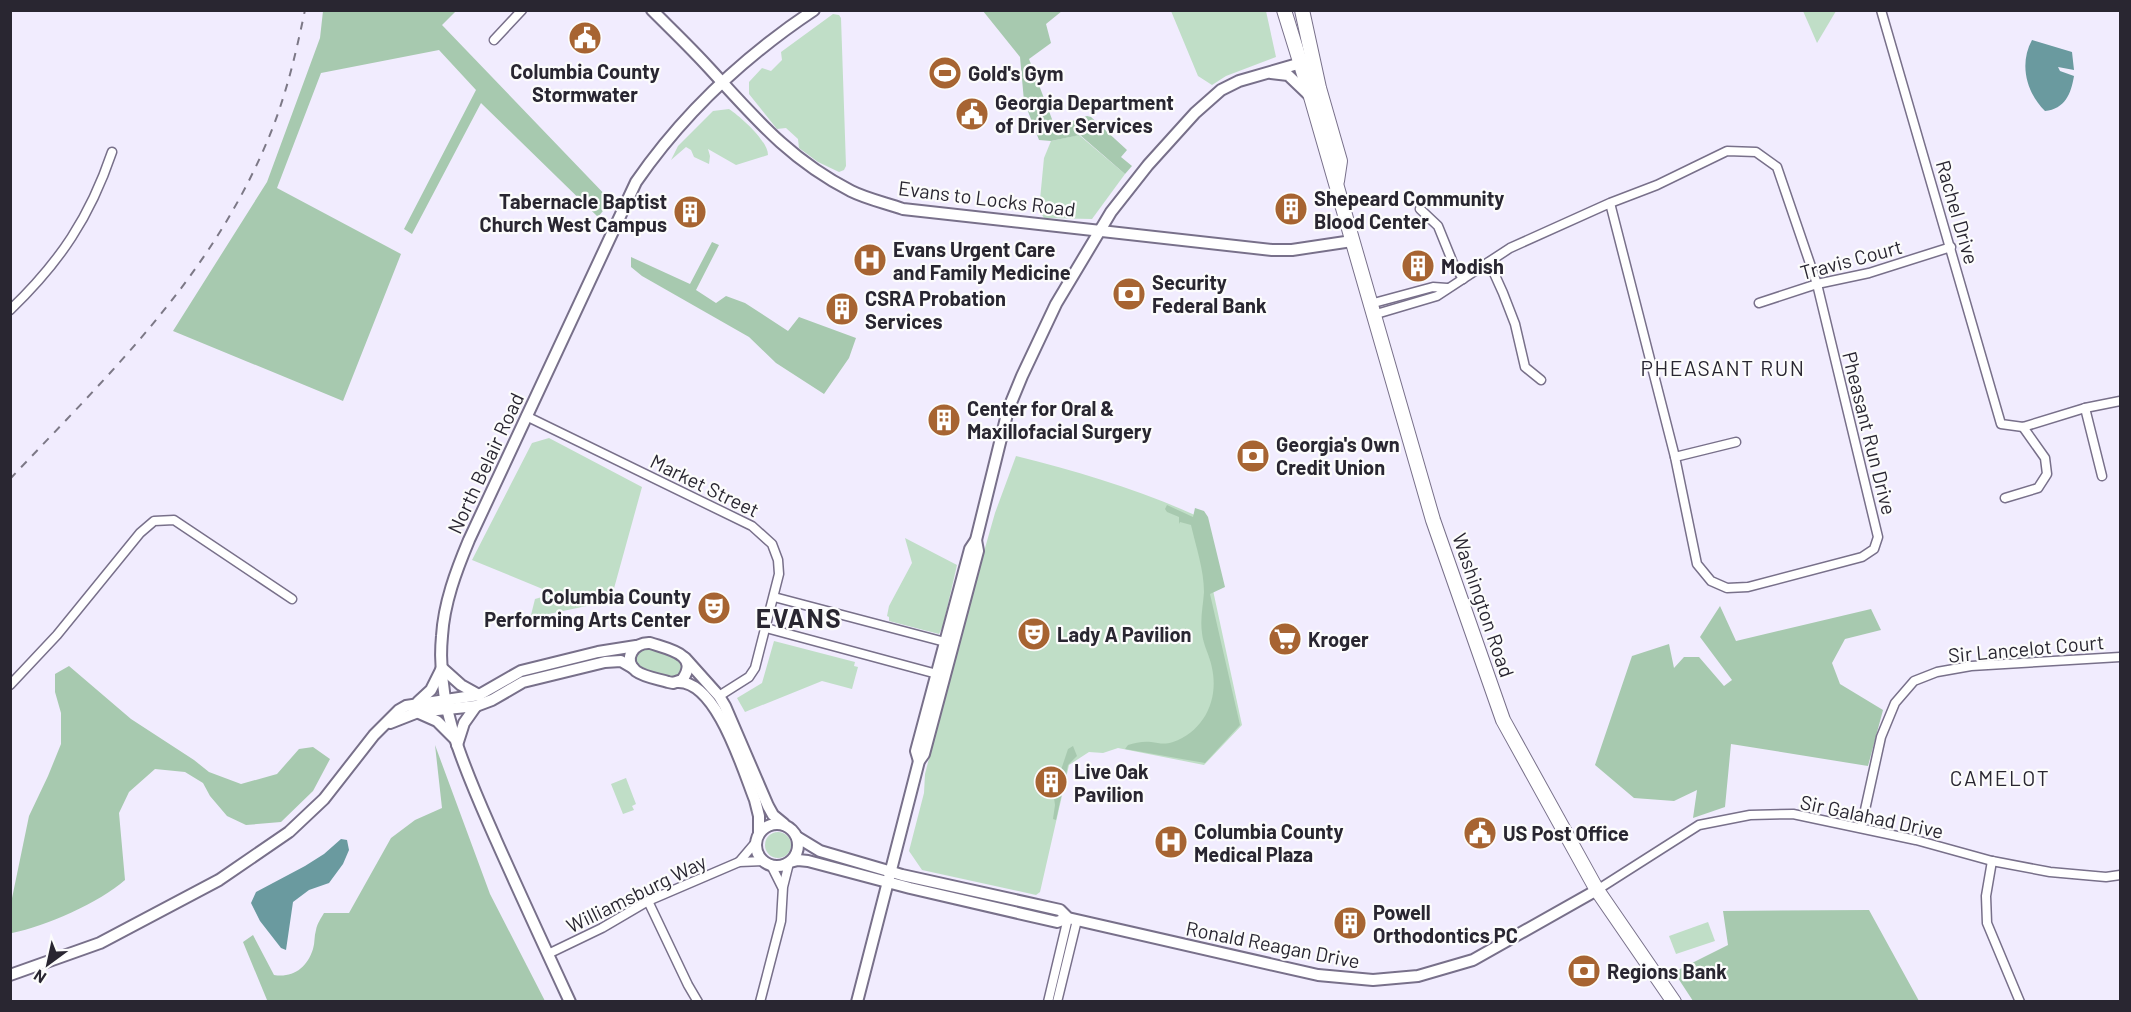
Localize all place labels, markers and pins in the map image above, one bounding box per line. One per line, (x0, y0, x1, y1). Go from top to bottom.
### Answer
public building icon: Columbia County Stormwater (567, 20, 603, 56)
sports icon: Gold's Gym (927, 55, 963, 91)
place label: Columbia County Stormwater (510, 59, 660, 106)
place label: Gold's Gym (968, 61, 1064, 85)
place label: Georgia Department of Driver Services (995, 90, 1174, 137)
public building icon: Georgia Department of Driver Services (954, 96, 990, 132)
place label: Shepeard Community Blood Center (1314, 186, 1504, 233)
place label: Tabernacle Baptist Church West Campus (480, 189, 667, 236)
building icon: Shepeard Community Blood Center (1273, 191, 1309, 227)
building icon: Tabernacle Baptist Church West Campus (672, 194, 708, 230)
place label: Evans Urgent Care and Family Medicine (893, 237, 1071, 284)
hospital icon: Evans Urgent Care and Family Medicine (852, 242, 888, 278)
building icon: Modish (1400, 248, 1436, 284)
place label: Modish (1441, 254, 1504, 278)
place label: Security Federal Bank (1152, 270, 1267, 317)
bank icon: Security Federal Bank (1111, 276, 1147, 312)
place label: CSRA Probation Services (865, 286, 1006, 333)
building icon: CSRA Probation Services (824, 291, 860, 327)
place label: Center for Oral & Maxillofacial Surgery (967, 396, 1152, 443)
building icon: Center for Oral & Maxillofacial Surgery (926, 402, 962, 438)
place label: Georgia's Own Credit Union (1276, 432, 1400, 479)
bank icon: Georgia's Own Credit Union (1235, 438, 1271, 474)
place label: Columbia County Performing Arts Center (484, 584, 691, 631)
theatre icon: Columbia County Performing Arts Center (696, 590, 732, 626)
theatre icon: Lady A Pavilion (1016, 616, 1052, 652)
supermarket icon: Kroger (1267, 621, 1303, 657)
place label: Lady A Pavilion (1057, 622, 1191, 646)
place label: Kroger (1308, 627, 1369, 651)
place label: Live Oak Pavilion (1074, 759, 1149, 806)
building icon: Live Oak Pavilion (1033, 764, 1069, 800)
public building icon: US Post Office (1462, 815, 1498, 851)
place label: Columbia County Medical Plaza (1194, 819, 1344, 866)
place label: US Post Office (1503, 821, 1629, 845)
hospital icon: Columbia County Medical Plaza (1153, 824, 1189, 860)
place label: Powell Orthodontics PC (1373, 900, 1518, 947)
building icon: Powell Orthodontics PC (1332, 905, 1368, 941)
bank icon: Regions Bank (1566, 953, 1602, 989)
place label: Regions Bank (1607, 959, 1727, 983)

